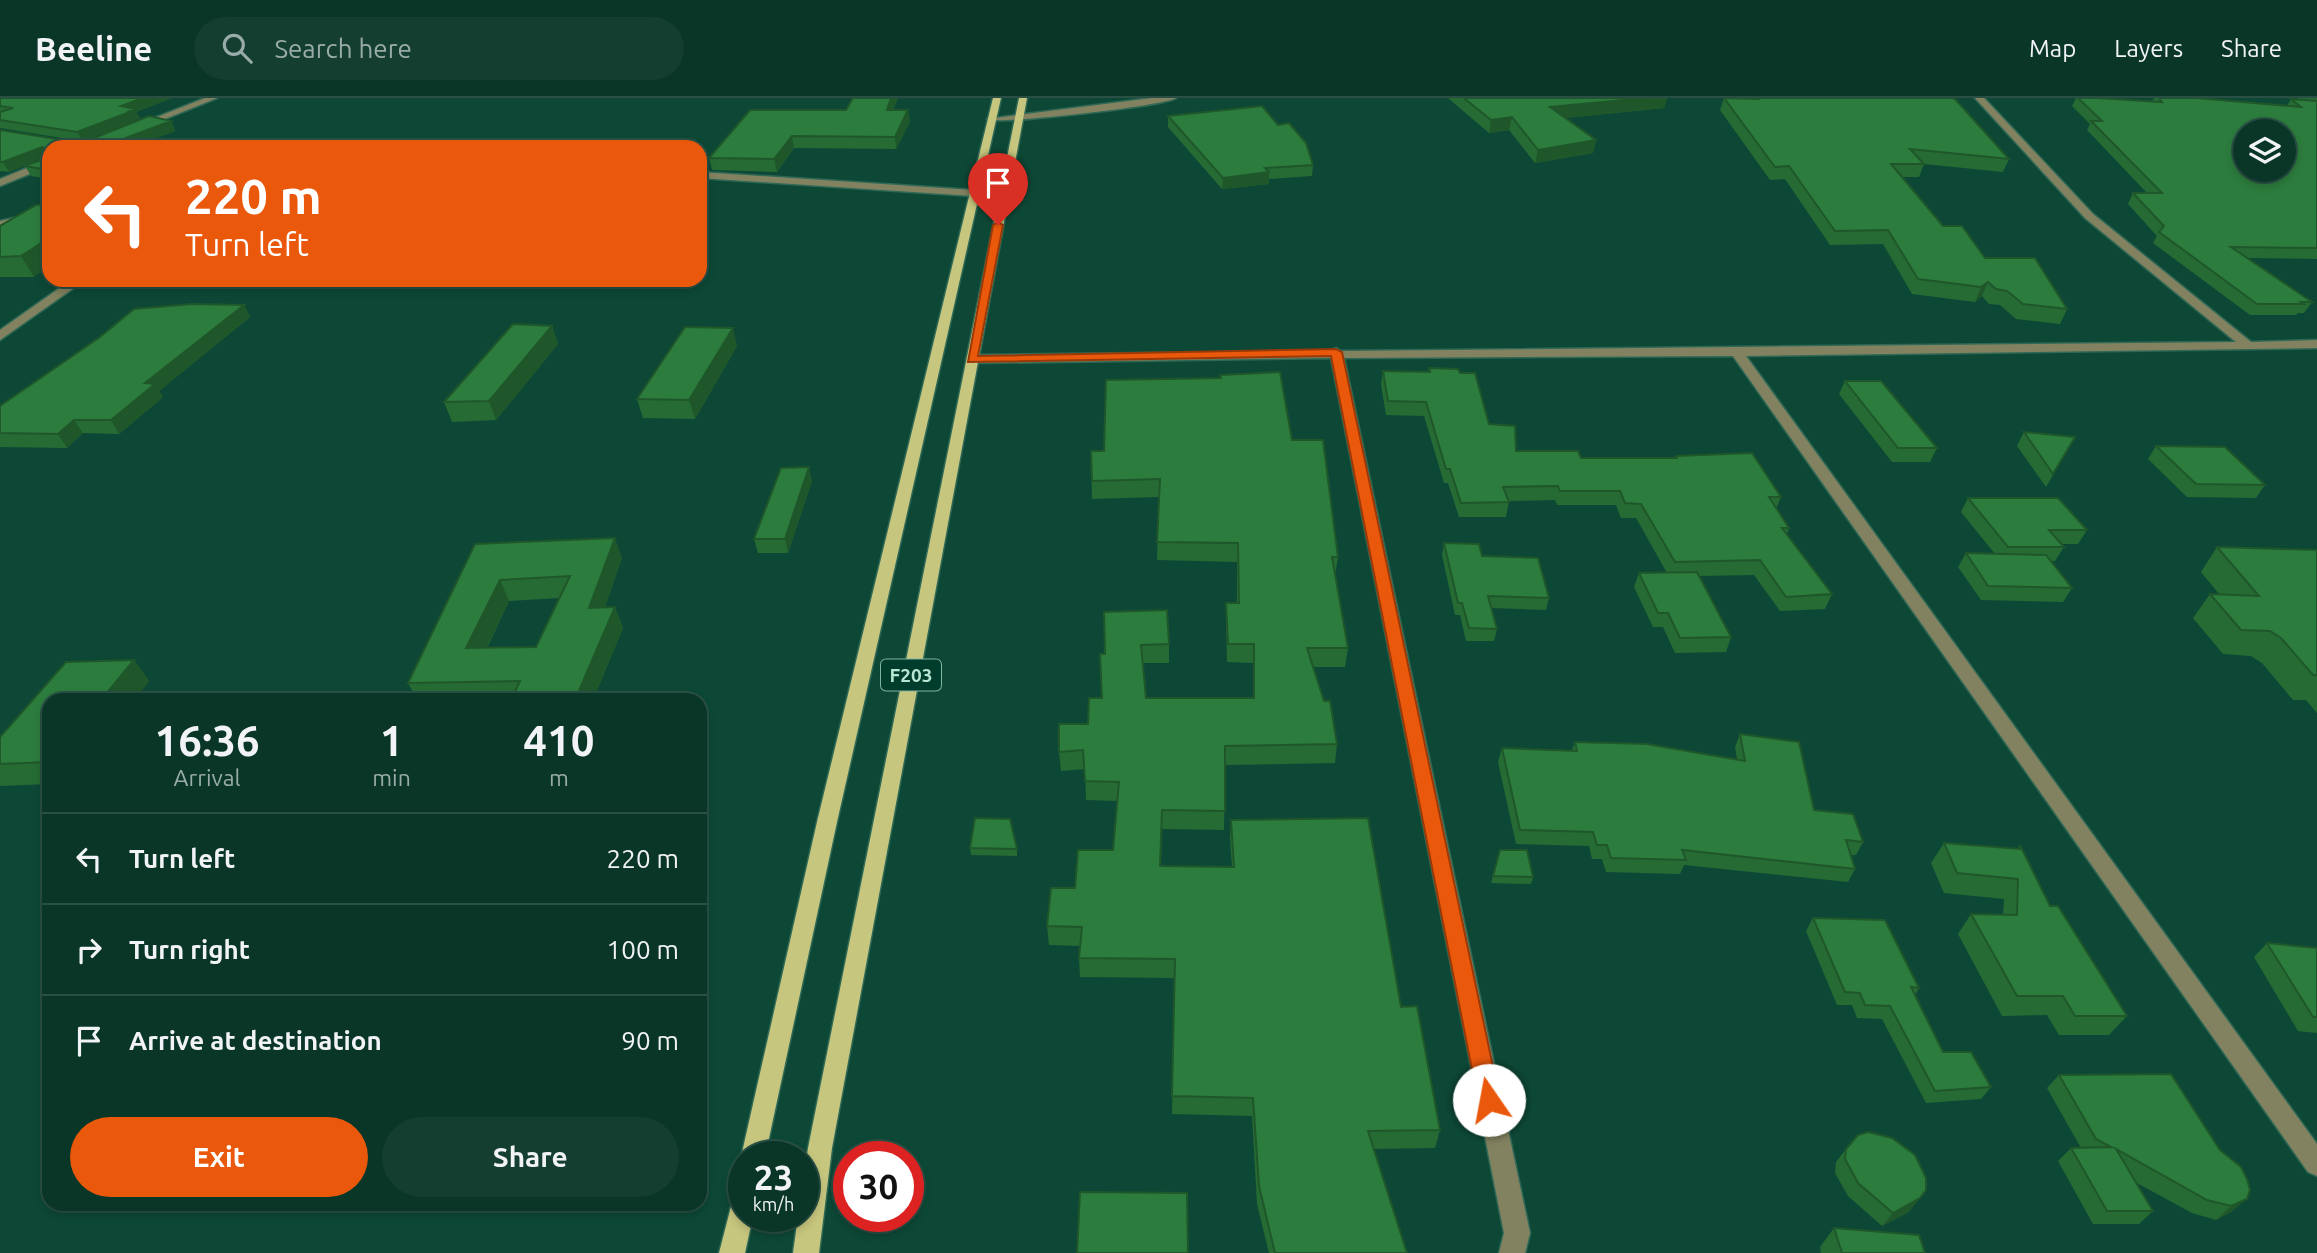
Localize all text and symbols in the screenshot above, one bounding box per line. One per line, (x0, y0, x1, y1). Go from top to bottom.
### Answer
search box (194, 17, 684, 80)
icon: search (218, 29, 256, 67)
text: Beeline (35, 30, 152, 67)
text: Search here (274, 34, 412, 63)
text: Map (2029, 35, 2076, 62)
text: Layers (2114, 35, 2183, 62)
text: Share (2221, 35, 2282, 62)
map controls (2233, 119, 2296, 182)
button: layers (2233, 119, 2296, 182)
pin (968, 153, 1028, 225)
icon: arrive (979, 164, 1017, 202)
icon: left (70, 168, 161, 259)
text: 220 m (185, 168, 322, 223)
text: Turn left (185, 226, 309, 262)
road number: F203 (881, 660, 941, 690)
text: 16:36 (155, 717, 260, 764)
text: 1 (380, 717, 403, 764)
text: 410 (523, 717, 594, 764)
text: Arrival (174, 765, 241, 790)
text: min (372, 765, 411, 790)
text: m (549, 765, 569, 790)
icon: left (70, 840, 108, 878)
text: Turn left (129, 844, 235, 873)
text: 220 m (607, 844, 679, 873)
icon: right (70, 931, 108, 969)
text: Turn right (129, 935, 250, 964)
text: 100 m (607, 935, 679, 964)
icon: arrive (70, 1022, 108, 1060)
text: Arrive at destination (129, 1026, 382, 1055)
text: 90 m (621, 1026, 679, 1055)
position arrow (1452, 1063, 1526, 1137)
button: Exit (70, 1117, 368, 1197)
button: Share (382, 1117, 679, 1197)
speed limit sign: 30 (833, 1141, 924, 1232)
text: 23 (754, 1157, 793, 1197)
text: km/h (753, 1194, 794, 1214)

